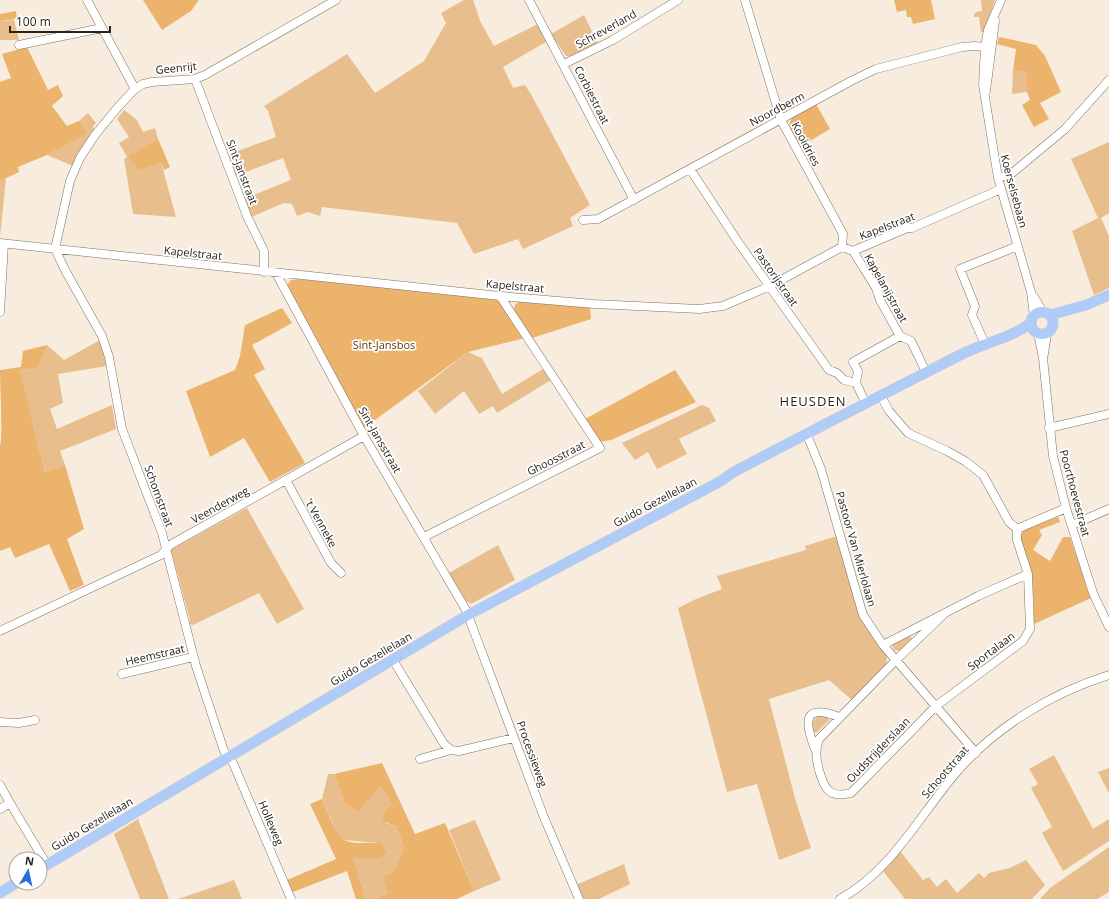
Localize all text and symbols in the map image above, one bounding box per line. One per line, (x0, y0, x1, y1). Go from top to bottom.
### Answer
street label: Schreverland (573, 6, 639, 51)
scale bar (10, 8, 110, 34)
text: 100 m (16, 13, 51, 30)
street label: Geenrijt (155, 58, 197, 77)
street label: Corbiestraat (571, 63, 614, 127)
street label: Noordberm (747, 88, 807, 129)
street label: Kooidries (789, 119, 824, 169)
street label: Sint-Janstraat (223, 137, 262, 207)
street label: Koerselsebaan (997, 153, 1031, 229)
street label: Kapelstraat (857, 208, 917, 243)
street label: Kapelstraat (163, 242, 223, 263)
street label: Pastorijstraat (751, 244, 802, 309)
street label: Kapelanijstraat (861, 251, 912, 325)
street label: Kapelstraat (485, 275, 545, 296)
park label: Sint-Jansbos (353, 337, 415, 352)
district label: HEUSDEN (780, 392, 846, 410)
street label: Sint-Jansstraat (355, 404, 405, 476)
street label: Ghoosstraat (524, 437, 587, 479)
street label: Poorthoevestraat (1057, 448, 1094, 538)
street label: Schomstraat (141, 463, 178, 529)
street label: Guido Gezellelaan (610, 473, 699, 530)
street label: Veenderweg (188, 483, 251, 527)
street label: Pastoor Van Mierlolaan (833, 489, 880, 608)
street label: 't Venneke (302, 496, 341, 550)
street label: Guido Gezellelaan (327, 628, 414, 689)
street label: Sportalaan (964, 628, 1017, 673)
street label: Heemstraat (124, 640, 186, 669)
street label: Oudstrijderslaan (842, 714, 913, 786)
street label: Processieweg (514, 719, 551, 789)
street label: Schootstraat (918, 742, 972, 801)
street label: Guido Gezellelaan (48, 793, 135, 854)
street label: Holleweg (255, 798, 288, 847)
north arrow (8, 851, 48, 891)
text: N (24, 853, 35, 869)

